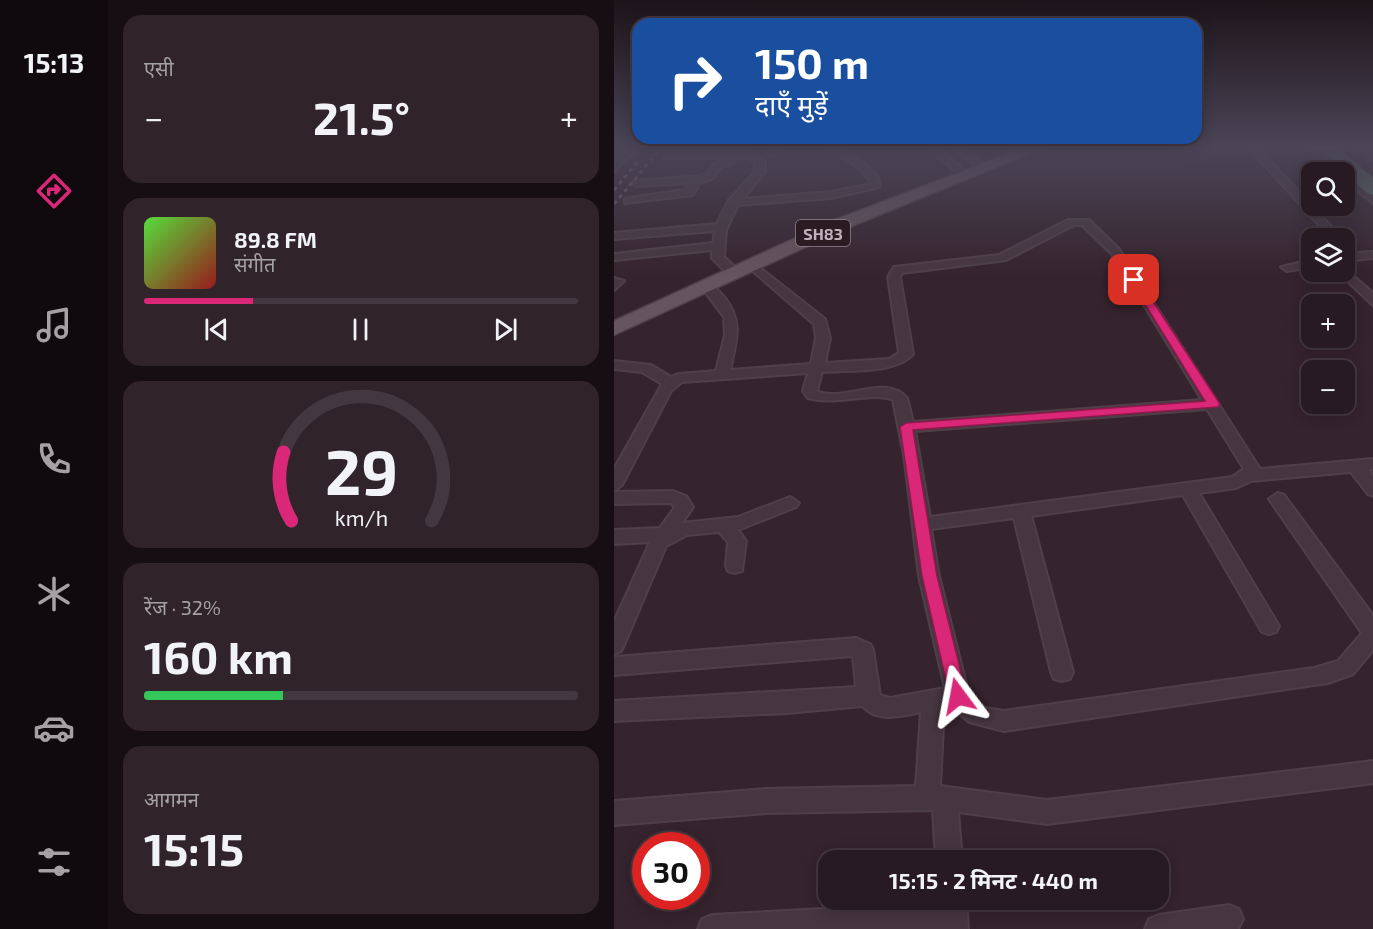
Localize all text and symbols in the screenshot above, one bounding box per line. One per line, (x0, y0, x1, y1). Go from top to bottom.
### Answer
text: 150 m (755, 37, 869, 87)
icon: right (656, 42, 734, 120)
text: 15:13 (24, 46, 84, 78)
text: एसी (144, 56, 174, 80)
text: दाएँ मुड़ें (755, 88, 828, 120)
text: 21.5° (313, 90, 410, 144)
text: − (144, 97, 163, 137)
text: + (560, 97, 578, 137)
map controls (1301, 162, 1355, 414)
button: search (1301, 162, 1355, 216)
icon: directions (33, 170, 75, 212)
road number: SH83 (796, 220, 850, 246)
text: 89.8 FM (234, 226, 317, 252)
button: layers (1301, 228, 1355, 282)
text: संगीत (234, 252, 275, 276)
pin (1108, 254, 1159, 305)
icon: arrive (1117, 263, 1150, 296)
button: + (1301, 294, 1355, 348)
icon: music (33, 304, 75, 346)
icon: previous (200, 313, 233, 346)
icon: pause (344, 313, 377, 346)
icon: next (489, 313, 522, 346)
button: − (1301, 360, 1355, 414)
text: 29 (324, 434, 398, 509)
icon: phone (33, 438, 75, 480)
text: km/h (334, 506, 388, 531)
icon: climate (33, 573, 75, 615)
text: रेंज · 32% (144, 595, 221, 619)
text: 160 km (144, 629, 293, 683)
position arrow (926, 664, 990, 728)
icon: car (33, 707, 75, 749)
text: आगमन (144, 787, 199, 811)
text: 15:15 (144, 821, 244, 875)
speed limit sign: 30 (632, 832, 710, 910)
icon: filters (33, 841, 75, 883)
text: 15:15 · 2 मिनट · 440 m (889, 867, 1098, 893)

